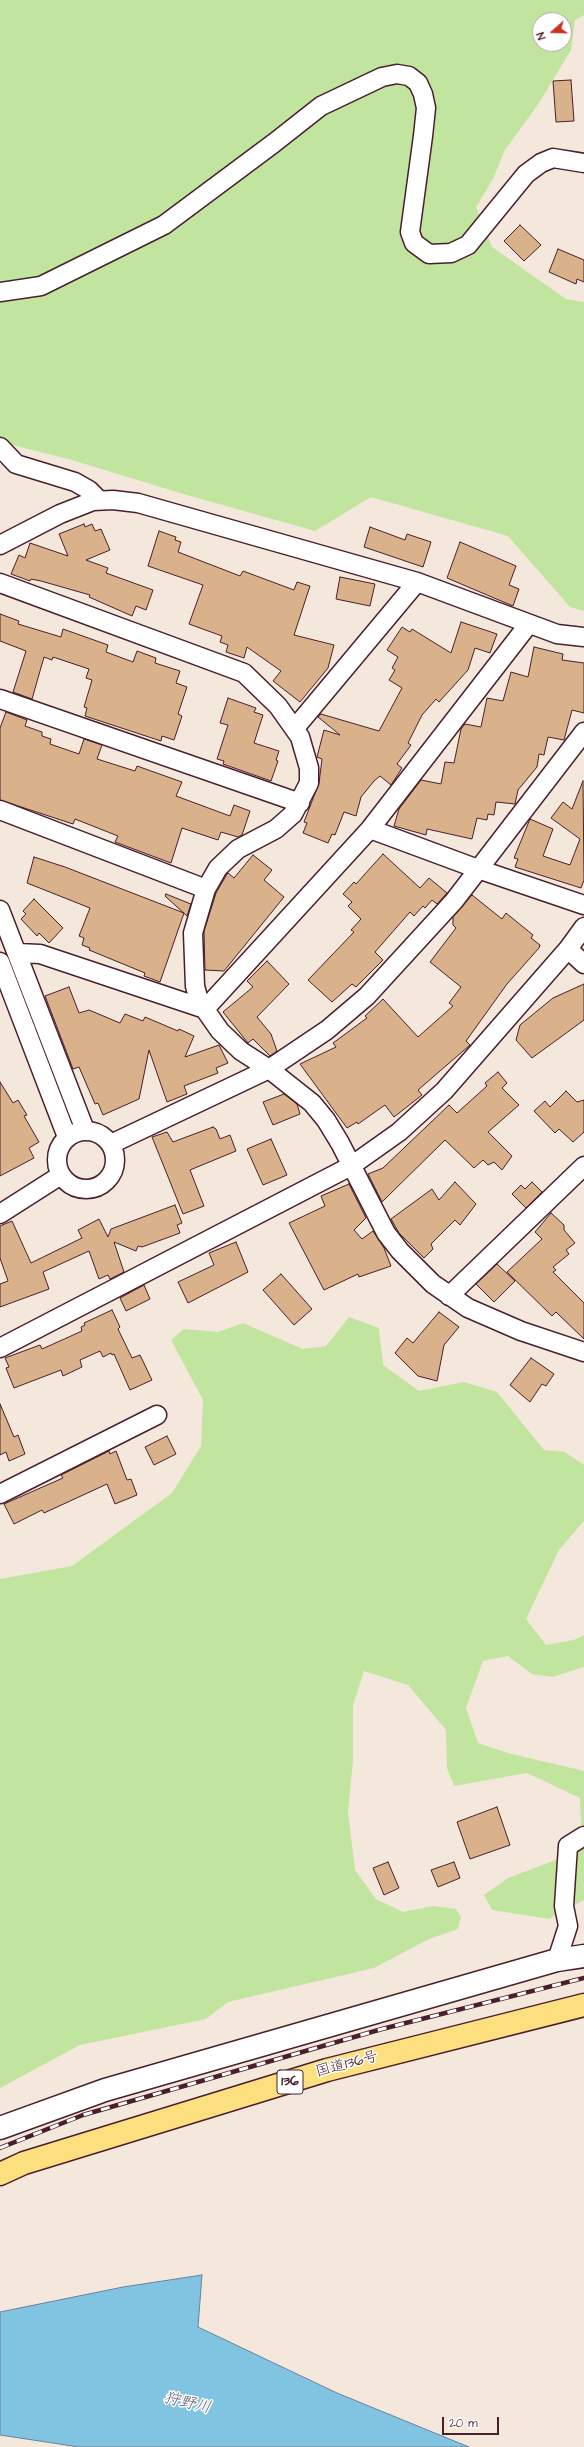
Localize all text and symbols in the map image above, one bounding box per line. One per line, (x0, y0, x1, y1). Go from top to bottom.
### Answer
north arrow (532, 12, 572, 52)
text: N (533, 30, 549, 42)
street label: 国道136号 (314, 2048, 380, 2082)
road number: 136 (277, 2070, 303, 2094)
water label: 狩野川 (161, 2389, 213, 2419)
scale bar (444, 2409, 501, 2435)
text: 20 m (449, 2415, 478, 2432)

